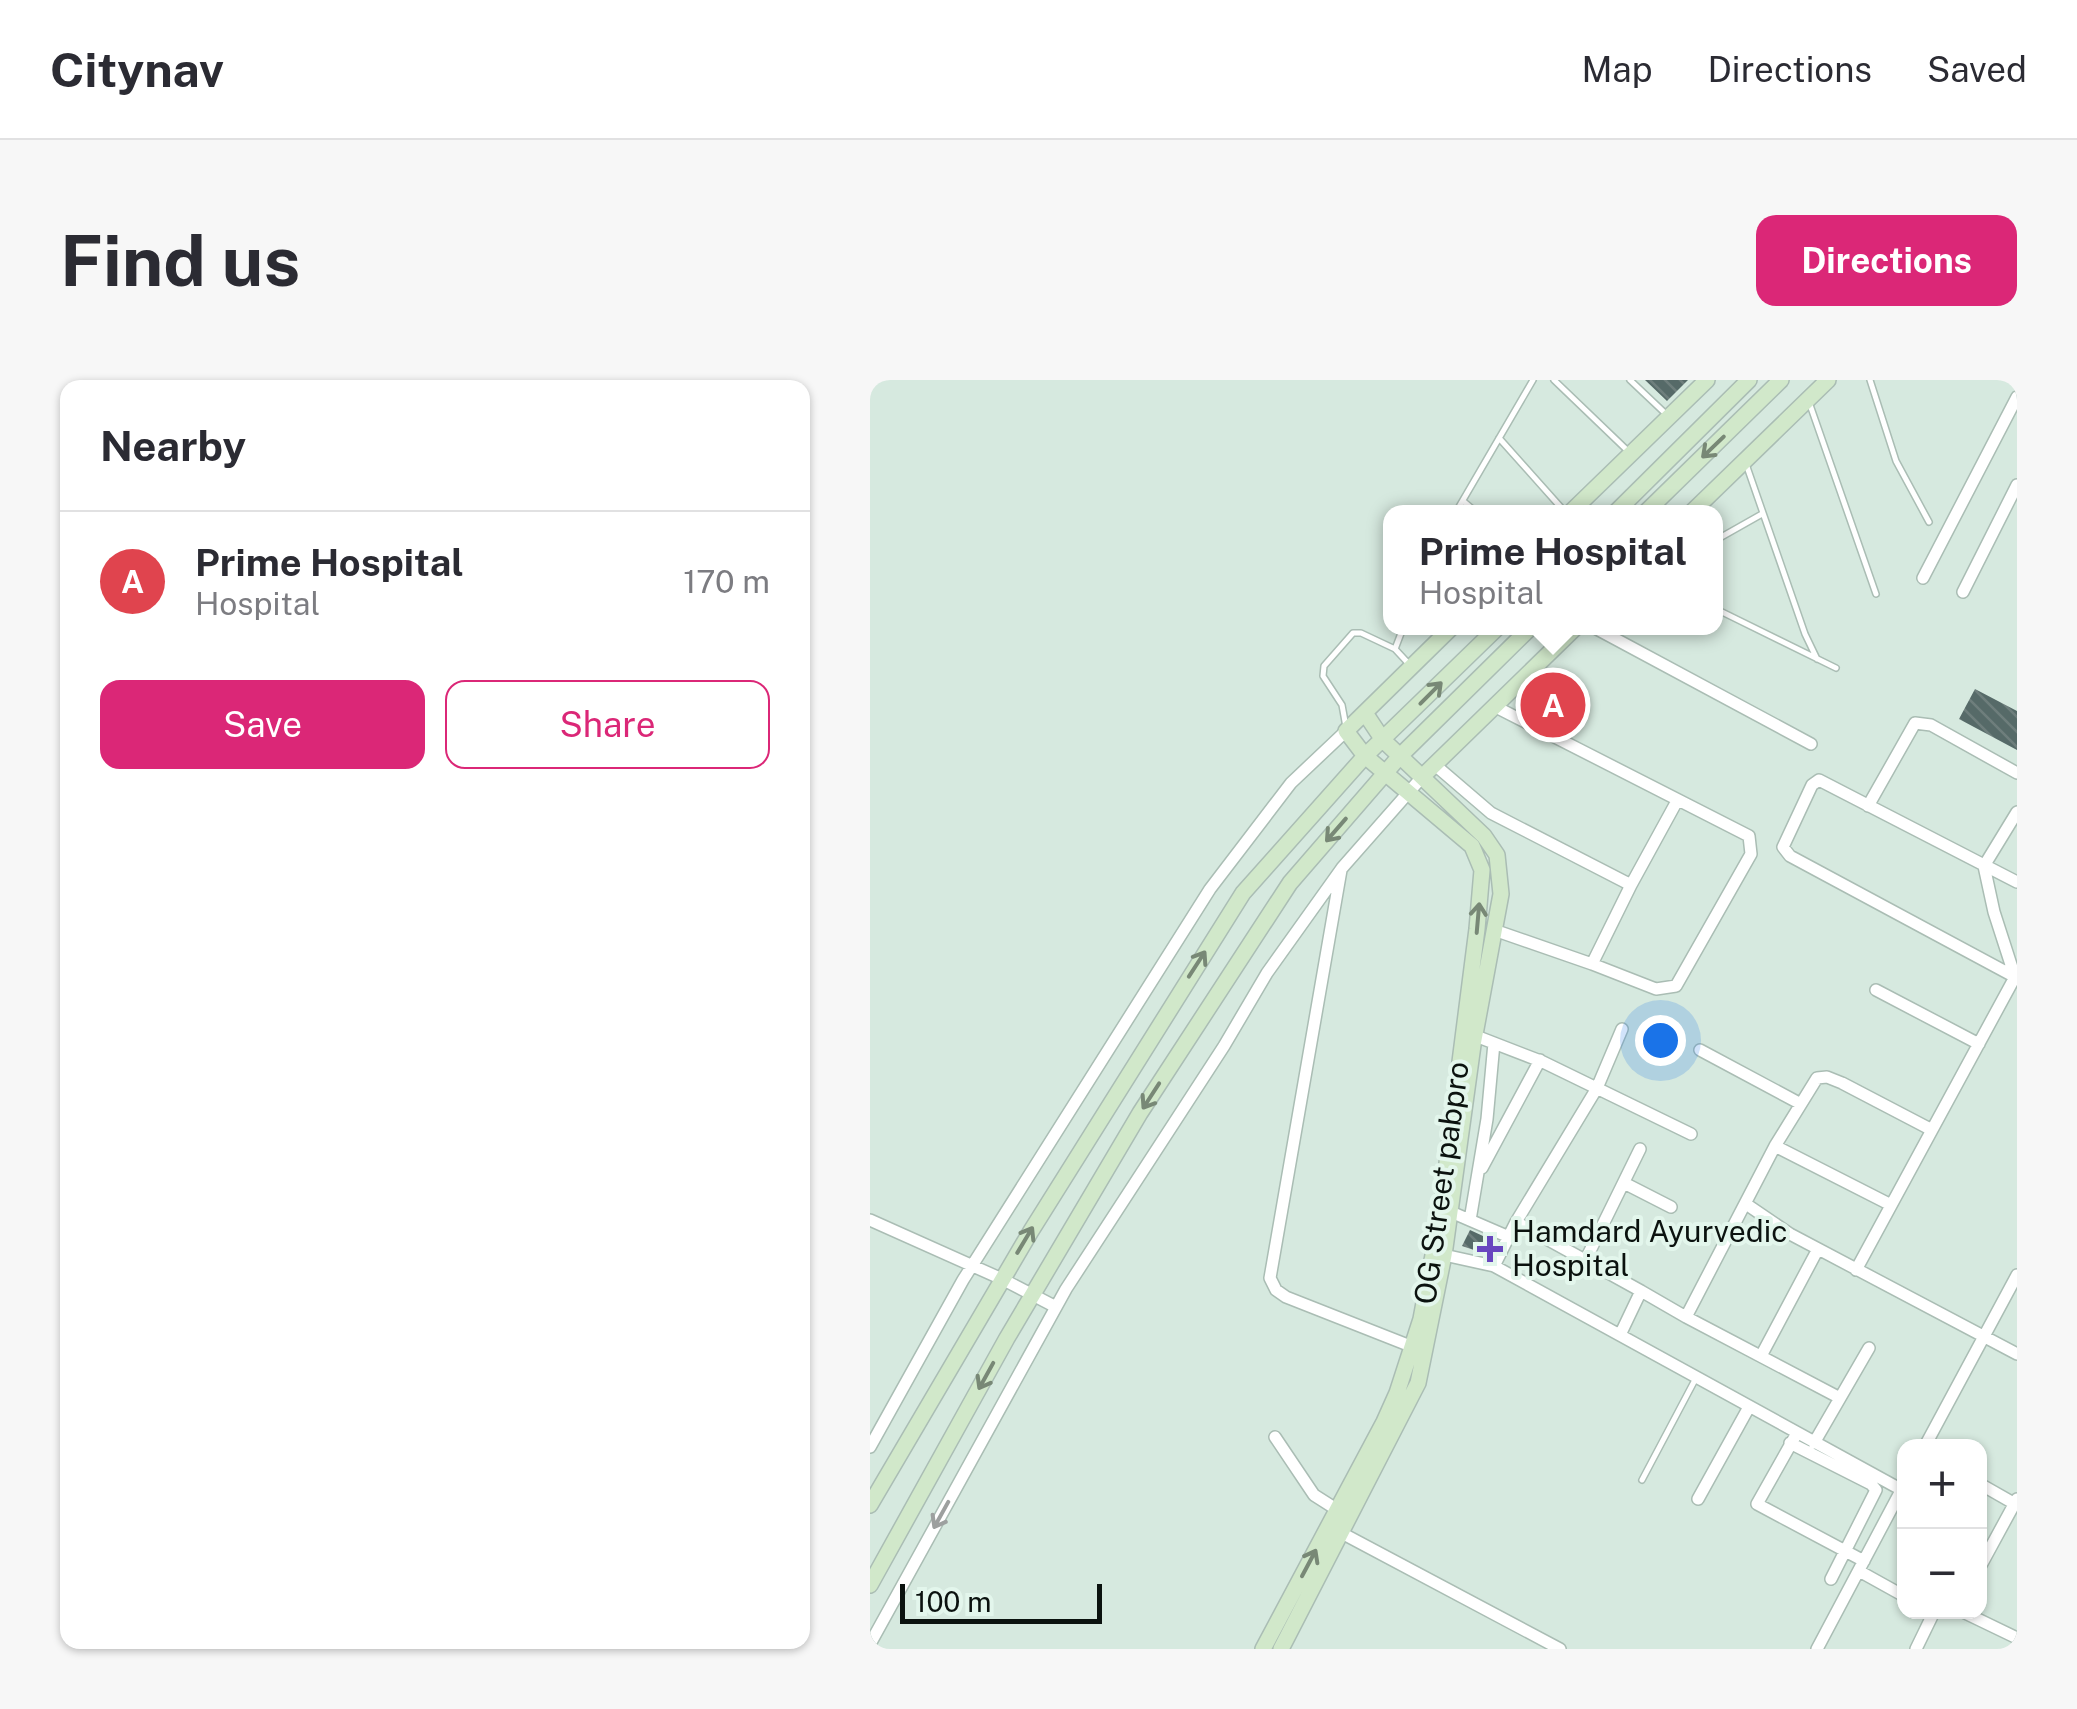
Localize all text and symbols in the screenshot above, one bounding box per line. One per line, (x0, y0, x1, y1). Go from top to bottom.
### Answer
text: Citynav (50, 41, 224, 98)
text: Map (1581, 49, 1652, 90)
text: Directions (1707, 49, 1872, 90)
text: Saved (1927, 49, 2027, 90)
button: Directions (1756, 215, 2017, 306)
text: Find us (60, 219, 300, 302)
text: Nearby (100, 421, 246, 470)
one-way arrow (1702, 434, 1726, 458)
popup (1383, 505, 1723, 635)
text: Prime Hospital (1419, 529, 1687, 574)
text: Prime Hospital (195, 540, 464, 585)
text: A (121, 563, 144, 600)
text: 170 m (683, 563, 770, 600)
text: Hospital (1419, 574, 1544, 611)
text: Hospital (195, 585, 320, 622)
pin: A (1520, 668, 1586, 742)
button: Save (100, 680, 425, 769)
button: Share (445, 680, 770, 769)
one-way arrow (1419, 681, 1443, 705)
one-way arrow (1326, 816, 1348, 842)
one-way arrow (1469, 902, 1488, 934)
one-way arrow (1187, 950, 1208, 979)
your location (1635, 1015, 1686, 1066)
street label: OG Street pabpro (1406, 1059, 1476, 1306)
one-way arrow (1140, 1081, 1161, 1110)
place label: Hamdard Ayurvedic Hospital (1512, 1213, 1788, 1283)
one-way arrow (1015, 1226, 1035, 1255)
marker: Hamdard Ayurvedic Hospital (1477, 1236, 1503, 1262)
one-way arrow (975, 1360, 995, 1390)
map controls (1897, 1439, 1987, 1619)
button: + (1897, 1439, 1987, 1529)
one-way arrow (930, 1500, 950, 1529)
button: − (1897, 1529, 1987, 1619)
one-way arrow (1300, 1549, 1319, 1579)
scale bar (900, 1579, 1102, 1624)
text: 100 m (915, 1585, 992, 1618)

